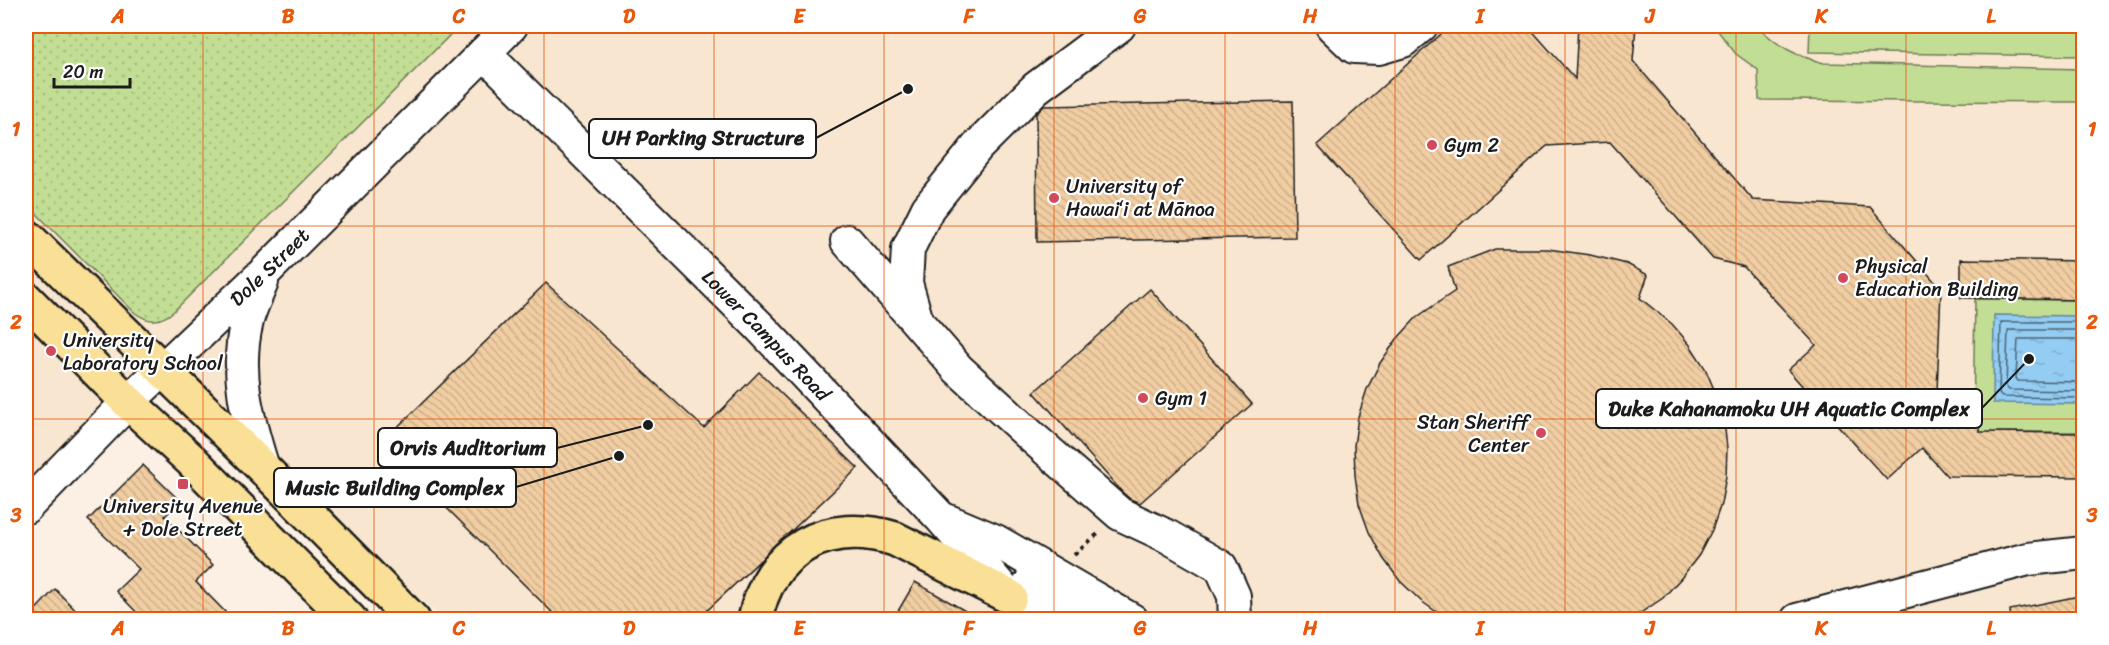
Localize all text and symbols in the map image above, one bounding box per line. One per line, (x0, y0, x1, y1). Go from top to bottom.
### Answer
text: A (110, 0, 125, 34)
text: B (282, 0, 295, 34)
text: C (452, 0, 466, 34)
text: D (623, 0, 636, 34)
text: E (793, 0, 806, 34)
text: F (963, 0, 976, 34)
text: G (1133, 0, 1147, 34)
text: H (1302, 0, 1318, 34)
text: I (1475, 0, 1486, 34)
text: J (1644, 0, 1656, 34)
text: K (1814, 0, 1829, 34)
text: L (1986, 0, 1996, 34)
scale bar (54, 51, 130, 89)
text: 20 m (63, 56, 103, 88)
text: 1 (12, 112, 21, 147)
text: 1 (2088, 112, 2097, 147)
callout: UH Parking Structure (589, 119, 816, 158)
text: UH Parking Structure (602, 119, 805, 157)
place label: Gym 2 (1444, 128, 1499, 163)
marker: Gym 2 (1425, 138, 1439, 152)
place label: University of Hawaiʻi at Mānoa (1066, 169, 1215, 227)
marker: University of Hawaiʻi at Mānoa (1047, 191, 1061, 205)
street label: Dole Street (221, 219, 319, 315)
place label: Physical Education Building (1855, 249, 2019, 307)
street label: Lower Campus Road (693, 261, 840, 411)
marker: Physical Education Building (1836, 271, 1850, 285)
text: 2 (9, 305, 22, 340)
text: 2 (2085, 305, 2098, 340)
place label: University Laboratory School (63, 323, 224, 381)
marker: University Laboratory School (44, 344, 58, 358)
place label: Gym 1 (1155, 381, 1207, 416)
callout: Duke Kahanamoku UH Aquatic Complex (1596, 389, 1982, 428)
text: Duke Kahanamoku UH Aquatic Complex (1608, 390, 1970, 428)
marker: Gym 1 (1136, 391, 1150, 405)
place label: Stan Sheriff Center (1417, 405, 1532, 463)
marker: Stan Sheriff Center (1534, 426, 1548, 440)
callout: Orvis Auditorium (378, 428, 557, 467)
text: Orvis Auditorium (390, 429, 546, 467)
callout: Music Building Complex (274, 468, 516, 507)
text: Music Building Complex (285, 469, 505, 507)
marker: University Avenue + Dole Street (176, 477, 190, 491)
place label: University Avenue + Dole Street (103, 489, 263, 547)
text: 3 (10, 498, 22, 533)
text: 3 (2086, 498, 2098, 533)
text: A (110, 611, 125, 645)
text: B (282, 611, 295, 645)
text: C (452, 611, 466, 645)
text: D (623, 611, 636, 645)
text: E (793, 611, 806, 645)
text: F (963, 611, 976, 645)
text: G (1133, 611, 1147, 645)
text: H (1302, 611, 1318, 645)
text: I (1475, 611, 1486, 645)
text: J (1644, 611, 1656, 645)
text: K (1814, 611, 1829, 645)
text: L (1986, 611, 1996, 645)

